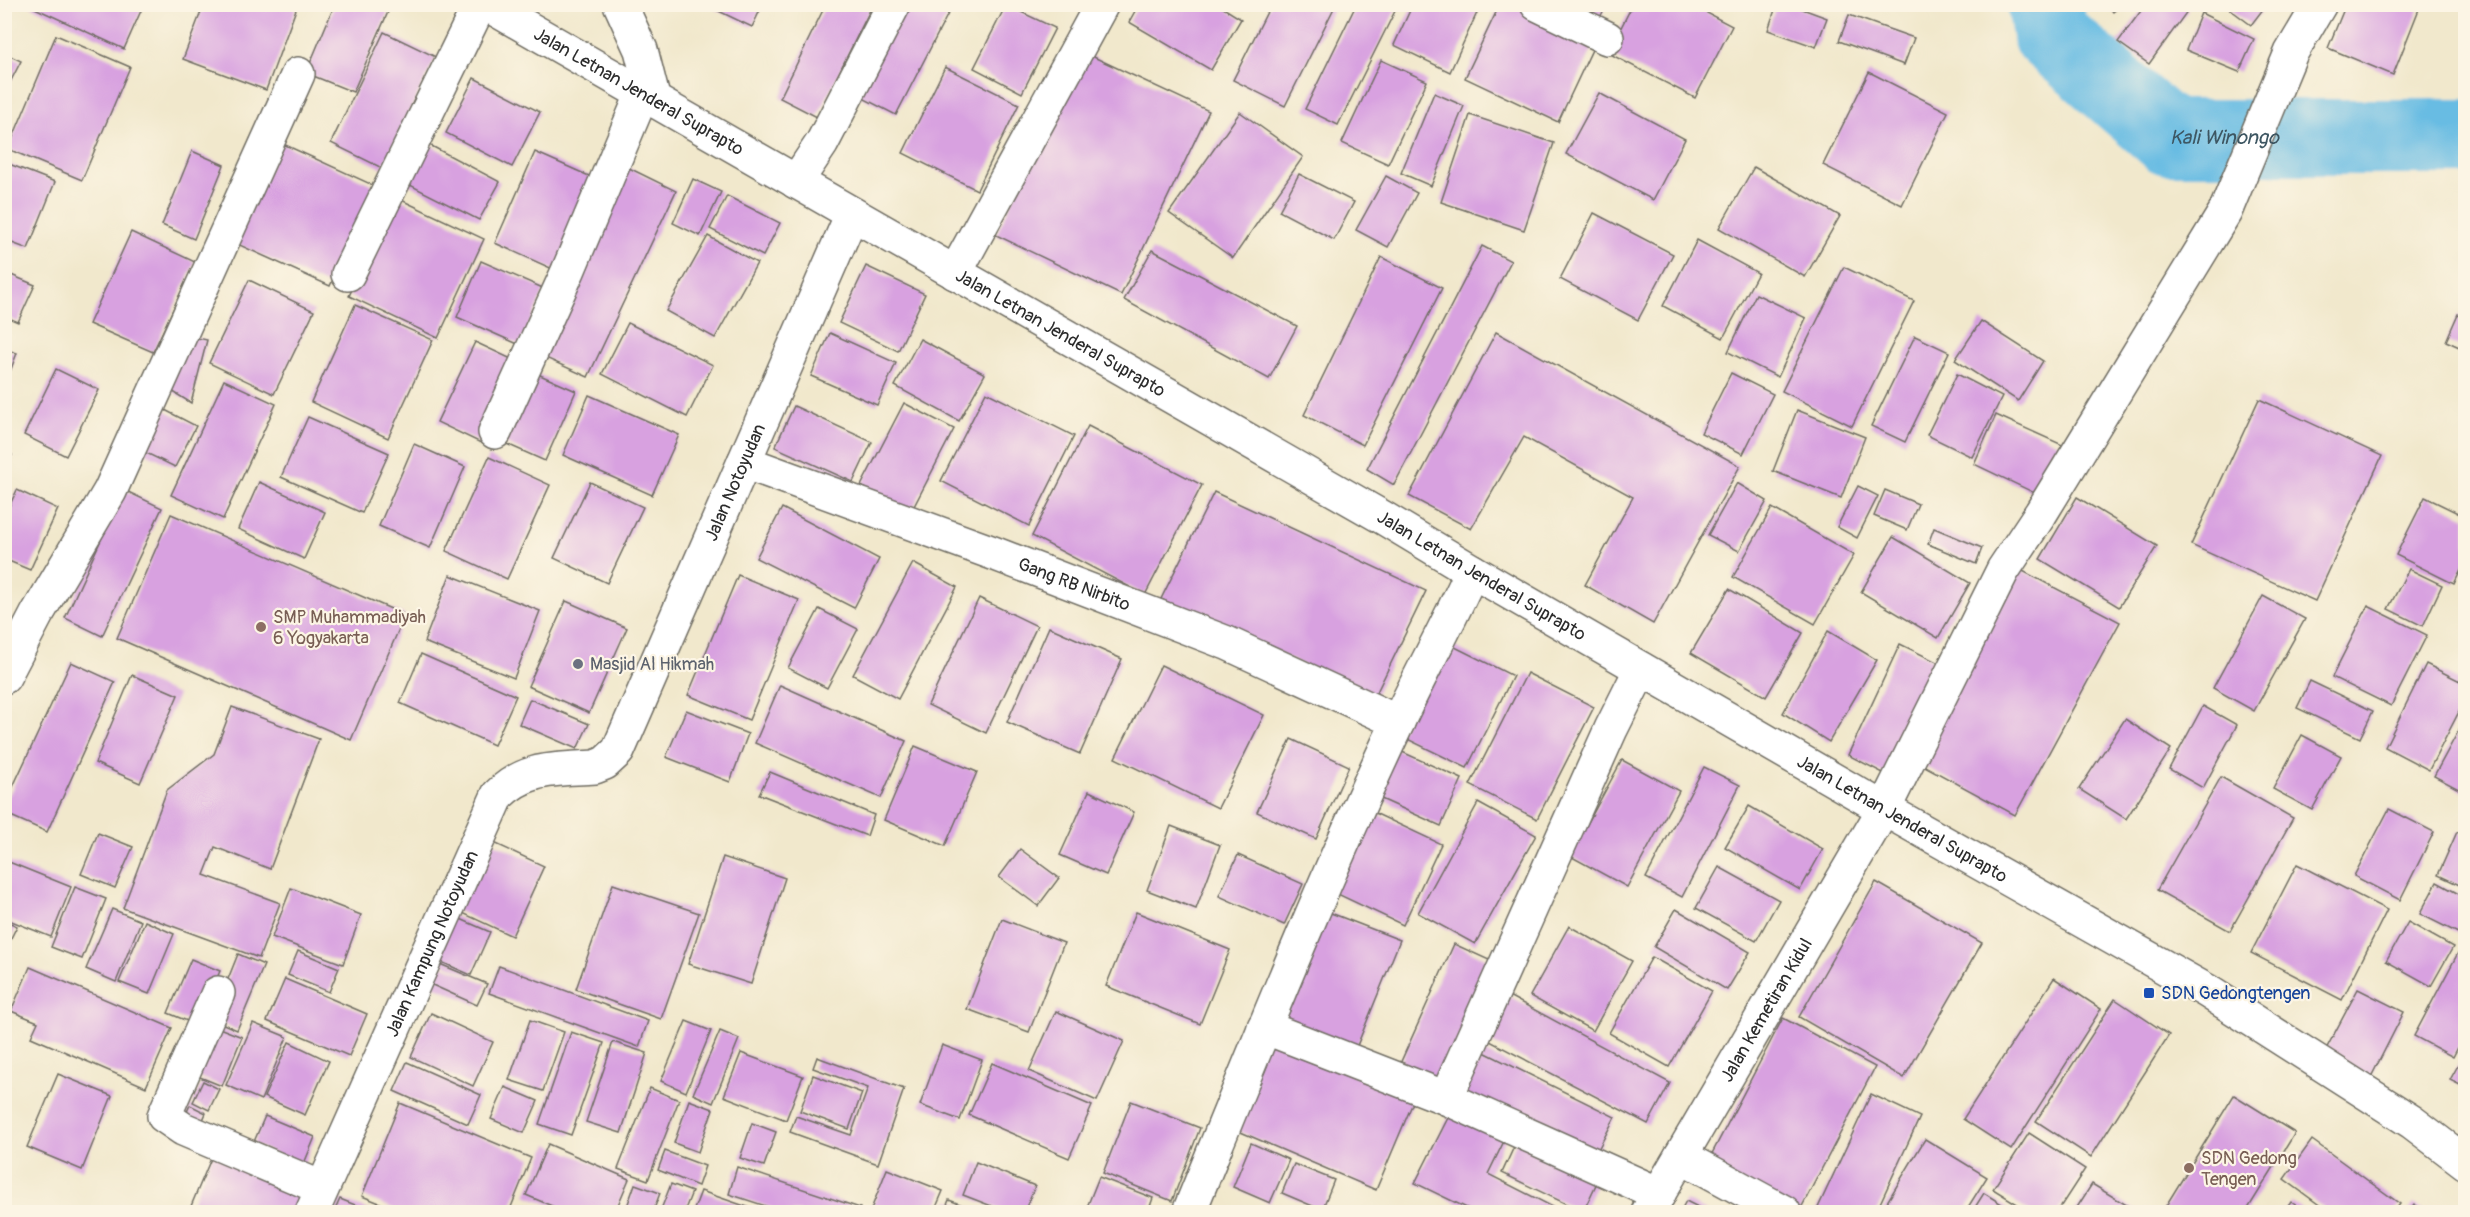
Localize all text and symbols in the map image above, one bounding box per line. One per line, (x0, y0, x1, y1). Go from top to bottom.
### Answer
street label: Jalan Letnan Jenderal Suprapto (529, 23, 748, 161)
water label: Kali Winongo (2170, 125, 2280, 150)
street label: Jalan Letnan Jenderal Suprapto (951, 264, 1170, 403)
street label: Jalan Notoyudan (700, 420, 771, 545)
street label: Jalan Letnan Jenderal Suprapto (1373, 506, 1590, 646)
street label: Gang RB Nirbito (1015, 553, 1134, 617)
place label: SMP Muhammadiyah 6 Yogyakarta (273, 606, 426, 650)
marker: SMP Muhammadiyah 6 Yogyakarta (254, 620, 268, 634)
place label: Masjid Al Hikmah (590, 653, 714, 676)
marker: Masjid Al Hikmah (571, 657, 585, 671)
street label: Jalan Letnan Jenderal Suprapto (1793, 750, 2012, 888)
street label: Jalan Kampung Notoyudan (381, 847, 484, 1040)
street label: Jalan Kemetiran Kidul (1716, 934, 1818, 1086)
place label: SDN Gedongtengen (2161, 982, 2311, 1005)
marker: SDN Gedongtengen (2142, 986, 2156, 1000)
place label: SDN Gedong Tengen (2201, 1147, 2297, 1191)
marker: SDN Gedong Tengen (2182, 1161, 2196, 1175)

